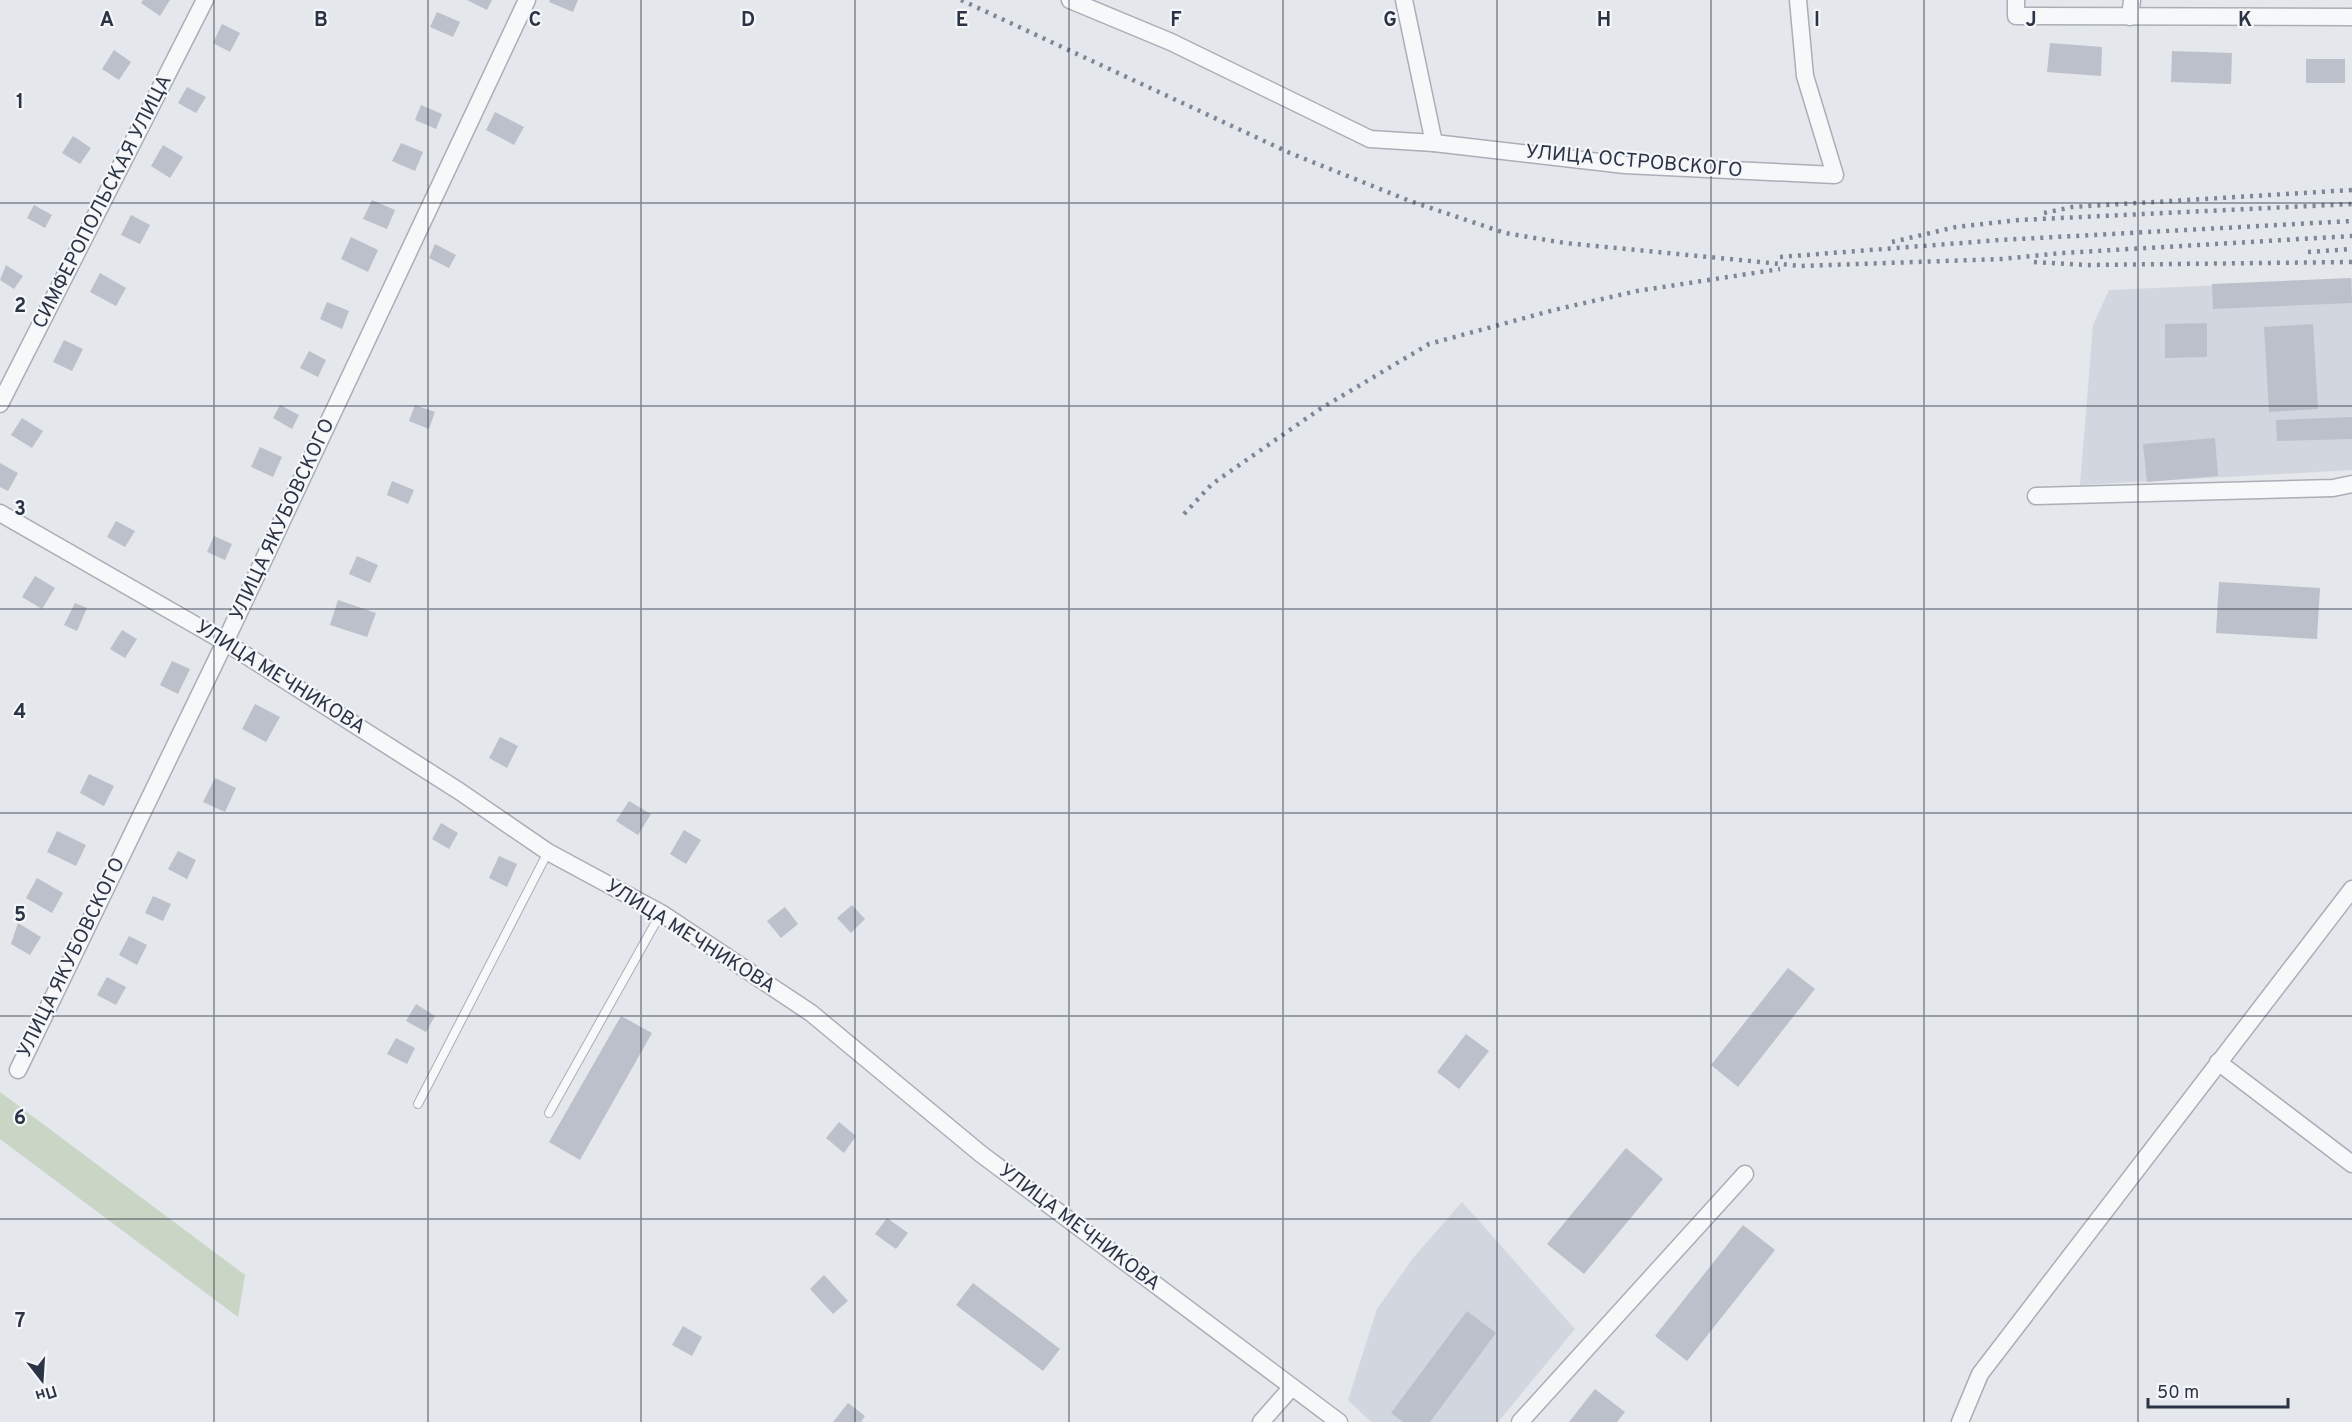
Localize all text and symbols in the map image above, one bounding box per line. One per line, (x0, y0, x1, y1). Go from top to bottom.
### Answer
text: A (100, 8, 114, 34)
text: B (314, 8, 328, 34)
text: C (529, 8, 541, 34)
text: D (741, 8, 755, 34)
text: E (956, 8, 968, 34)
text: F (1170, 8, 1182, 34)
text: G (1383, 8, 1397, 34)
text: H (1597, 8, 1611, 34)
text: I (1814, 8, 1820, 34)
text: J (2025, 8, 2037, 34)
text: K (2238, 8, 2252, 34)
street label: СИМФЕРОПОЛЬСКАЯ УЛИЦА (27, 71, 179, 333)
text: 1 (16, 90, 24, 116)
street label: УЛИЦА ОСТРОВСКОГО (1524, 140, 1744, 184)
text: 2 (14, 294, 26, 320)
street label: УЛИЦА ЯКУБОВСКОГО (225, 415, 341, 625)
text: 3 (14, 497, 26, 523)
street label: УЛИЦА МЕЧНИКОВА (190, 615, 370, 741)
text: 4 (14, 700, 26, 726)
street label: УЛИЦА ЯКУБОВСКОГО (12, 853, 132, 1063)
street label: УЛИЦА МЕЧНИКОВА (600, 874, 780, 1000)
text: 5 (14, 903, 26, 929)
text: 6 (14, 1106, 26, 1132)
street label: УЛИЦА МЕЧНИКОВА (993, 1159, 1165, 1297)
text: 7 (15, 1309, 25, 1335)
north arrow (12, 1350, 72, 1410)
scale bar (2148, 1371, 2288, 1409)
text: Пн (33, 1380, 59, 1405)
text: 50 m (2157, 1382, 2199, 1405)

